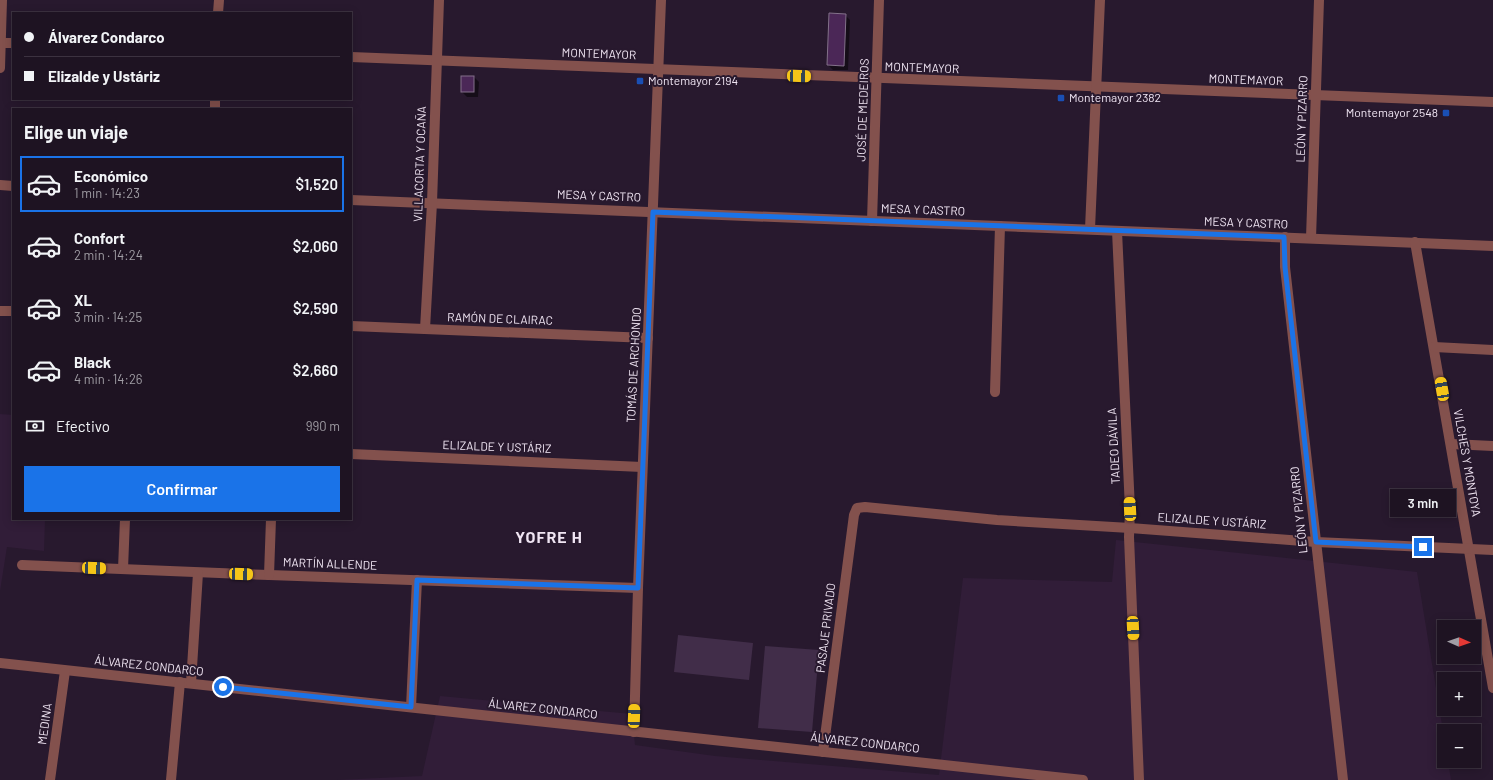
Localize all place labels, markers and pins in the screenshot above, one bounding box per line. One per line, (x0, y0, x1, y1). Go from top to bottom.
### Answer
place label: Montemayor 2194 (648, 73, 738, 87)
marker: Montemayor 2194 (635, 76, 645, 86)
place label: Montemayor 2382 (1069, 90, 1161, 104)
marker: Montemayor 2382 (1056, 93, 1066, 103)
place label: Montemayor 2548 (1346, 105, 1438, 119)
marker: Montemayor 2548 (1441, 108, 1451, 118)

